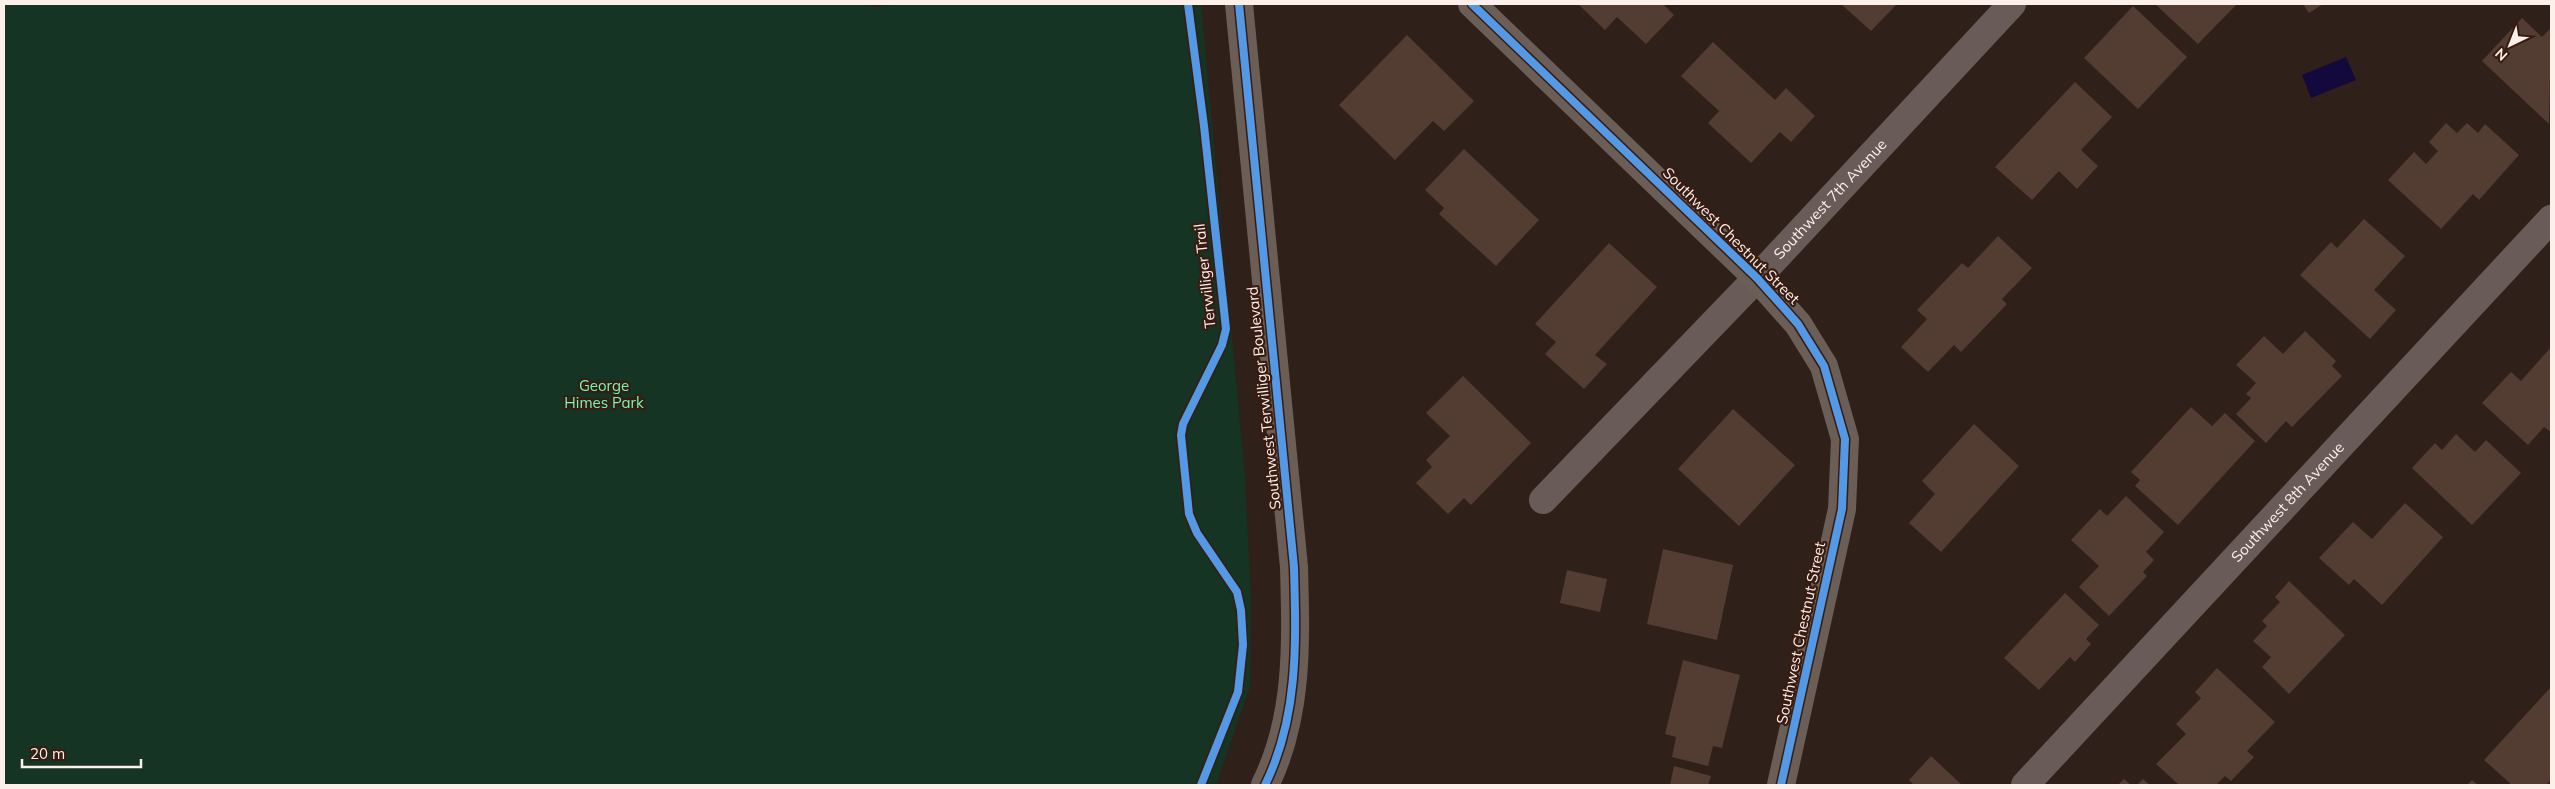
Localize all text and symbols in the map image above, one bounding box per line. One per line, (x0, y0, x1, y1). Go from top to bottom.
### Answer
north arrow (2485, 20, 2535, 70)
text: N (2491, 44, 2511, 65)
street label: Southwest 7th Avenue (1769, 135, 1891, 263)
street label: Southwest Chestnut Street (1659, 163, 1804, 308)
street label: Terwilliger Trail (1190, 223, 1219, 329)
street label: Southwest Terwilliger Boulevard (1242, 286, 1285, 511)
park label: George Himes Park (564, 376, 644, 412)
street label: Southwest 8th Avenue (2227, 438, 2348, 566)
street label: Southwest Chestnut Street (1772, 540, 1829, 726)
scale bar (22, 736, 141, 768)
text: 20 m (30, 744, 65, 763)

